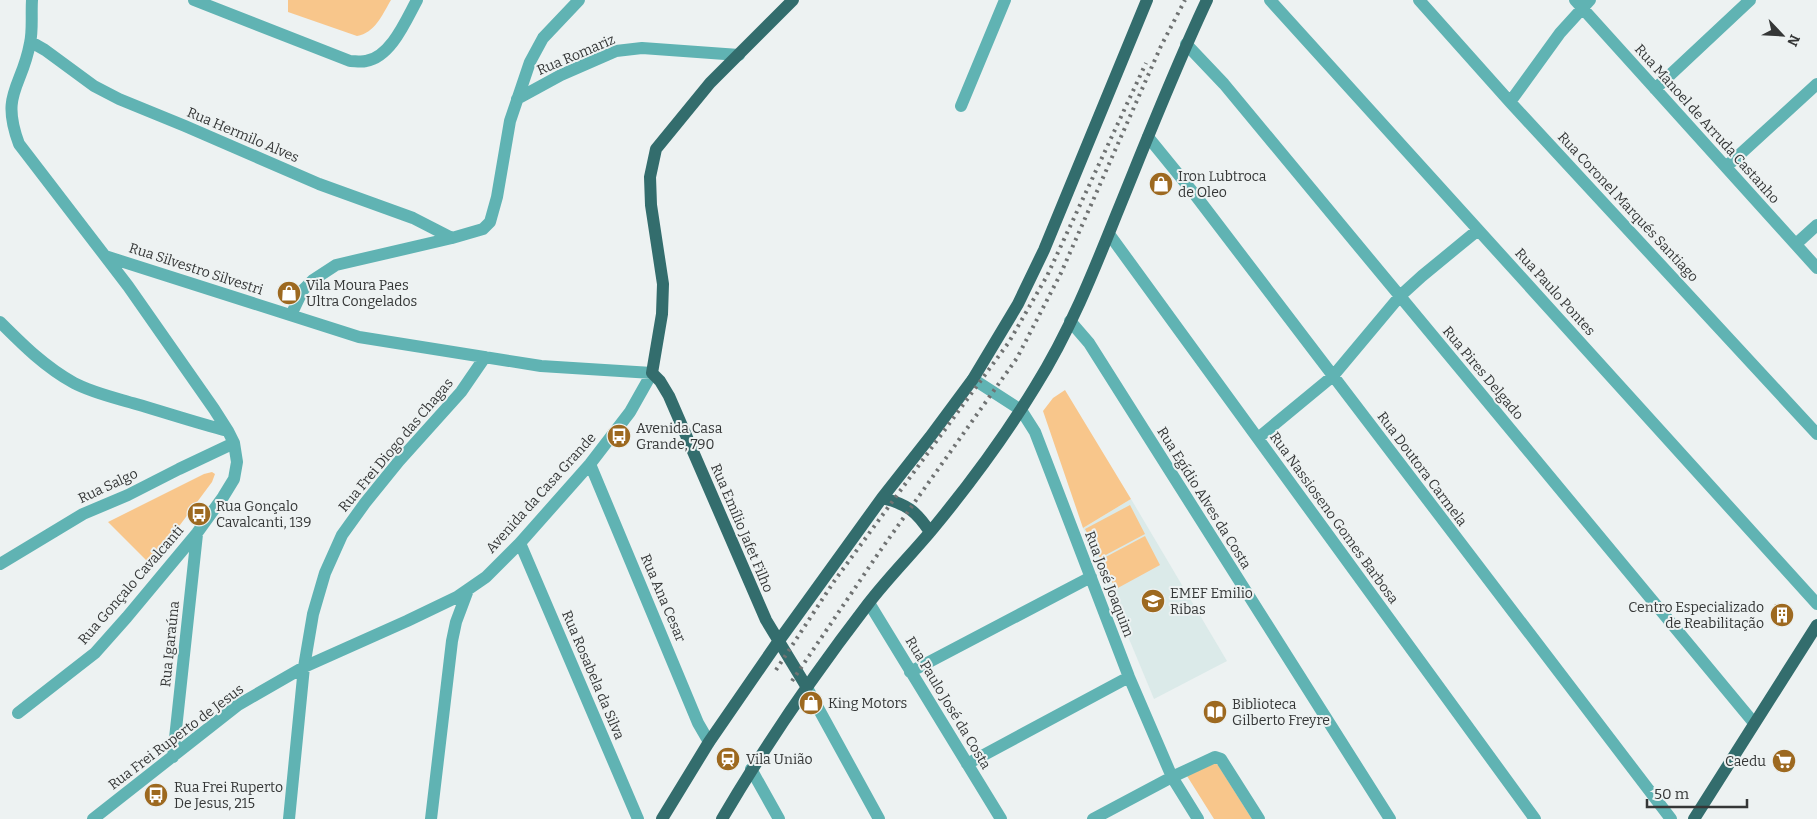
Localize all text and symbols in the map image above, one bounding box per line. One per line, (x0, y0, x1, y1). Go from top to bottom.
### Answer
north arrow (1757, 10, 1807, 60)
street label: Rua Romariz (534, 31, 618, 79)
text: N (1783, 32, 1803, 49)
street label: Rua Manoel de Arruda Castanho (1631, 41, 1783, 207)
street label: Rua Hermilo Alves (184, 104, 302, 166)
street label: Rua Coronel Marqués Santiago (1554, 129, 1702, 285)
place label: Iron Lubtroca de Oleo (1178, 168, 1267, 201)
shop icon: Iron Lubtroca de Oleo (1148, 171, 1174, 197)
street label: Rua Silvestro Silvestri (127, 239, 265, 299)
street label: Rua Paulo Pontes (1511, 245, 1599, 339)
place label: Vila Moura Paes Ultra Congelados (306, 277, 417, 310)
shop icon: Vila Moura Paes Ultra Congelados (276, 280, 302, 306)
street label: Rua Pires Delgado (1439, 323, 1527, 423)
street label: Rua Frei Diogo das Chagas (335, 375, 457, 515)
street label: Rua Doutora Carmela (1373, 408, 1471, 530)
place label: Avenida Casa Grande, 790 (636, 420, 723, 453)
bus stop icon: Avenida Casa Grande, 790 (606, 423, 632, 449)
street label: Rua Egídio Alves da Costa (1153, 424, 1255, 572)
street label: Avenida da Casa Grande (482, 429, 600, 557)
street label: Rua Nassioseno Gomes Barbosa (1266, 429, 1402, 607)
street label: Rua Emílio Jafet Filho (707, 461, 777, 595)
street label: Rua Salgo (76, 465, 140, 507)
place label: Rua Gonçalo Cavalcanti, 139 (216, 498, 311, 531)
bus stop icon: Rua Gonçalo Cavalcanti, 139 (186, 501, 212, 527)
street label: Rua Gonçalo Cavalcanti (75, 522, 187, 648)
street label: Rua José Joaquim (1081, 529, 1137, 640)
street label: Rua Ana Cesar (637, 551, 689, 645)
place label: EMEF Emilio Ribas (1170, 585, 1253, 618)
school or university icon: EMEF Emilio Ribas (1140, 588, 1166, 614)
place label: Centro Especializado de Reabilitação (1628, 599, 1764, 632)
street label: Rua Igaraúna (157, 600, 183, 688)
building icon: Centro Especializado de Reabilitação (1769, 602, 1795, 628)
street label: Rua Rosabela da Silva (558, 608, 628, 742)
street label: Rua Paulo José da Costa (902, 634, 994, 773)
street label: Rua Frei Ruperto de Jesus (105, 681, 247, 793)
shop icon: King Motors (798, 690, 824, 716)
place label: King Motors (828, 695, 907, 712)
place label: Biblioteca Gilberto Freyre (1232, 696, 1330, 729)
library icon: Biblioteca Gilberto Freyre (1202, 699, 1228, 725)
station icon: Vila União (715, 746, 741, 772)
supermarket icon: Caedu (1771, 748, 1797, 774)
place label: Vila União (746, 751, 813, 768)
place label: Caedu (1725, 753, 1766, 770)
scale bar (1647, 776, 1747, 808)
place label: Rua Frei Ruperto De Jesus, 215 (174, 779, 283, 812)
bus stop icon: Rua Frei Ruperto De Jesus, 215 (143, 782, 169, 808)
text: 50 m (1654, 785, 1690, 803)

